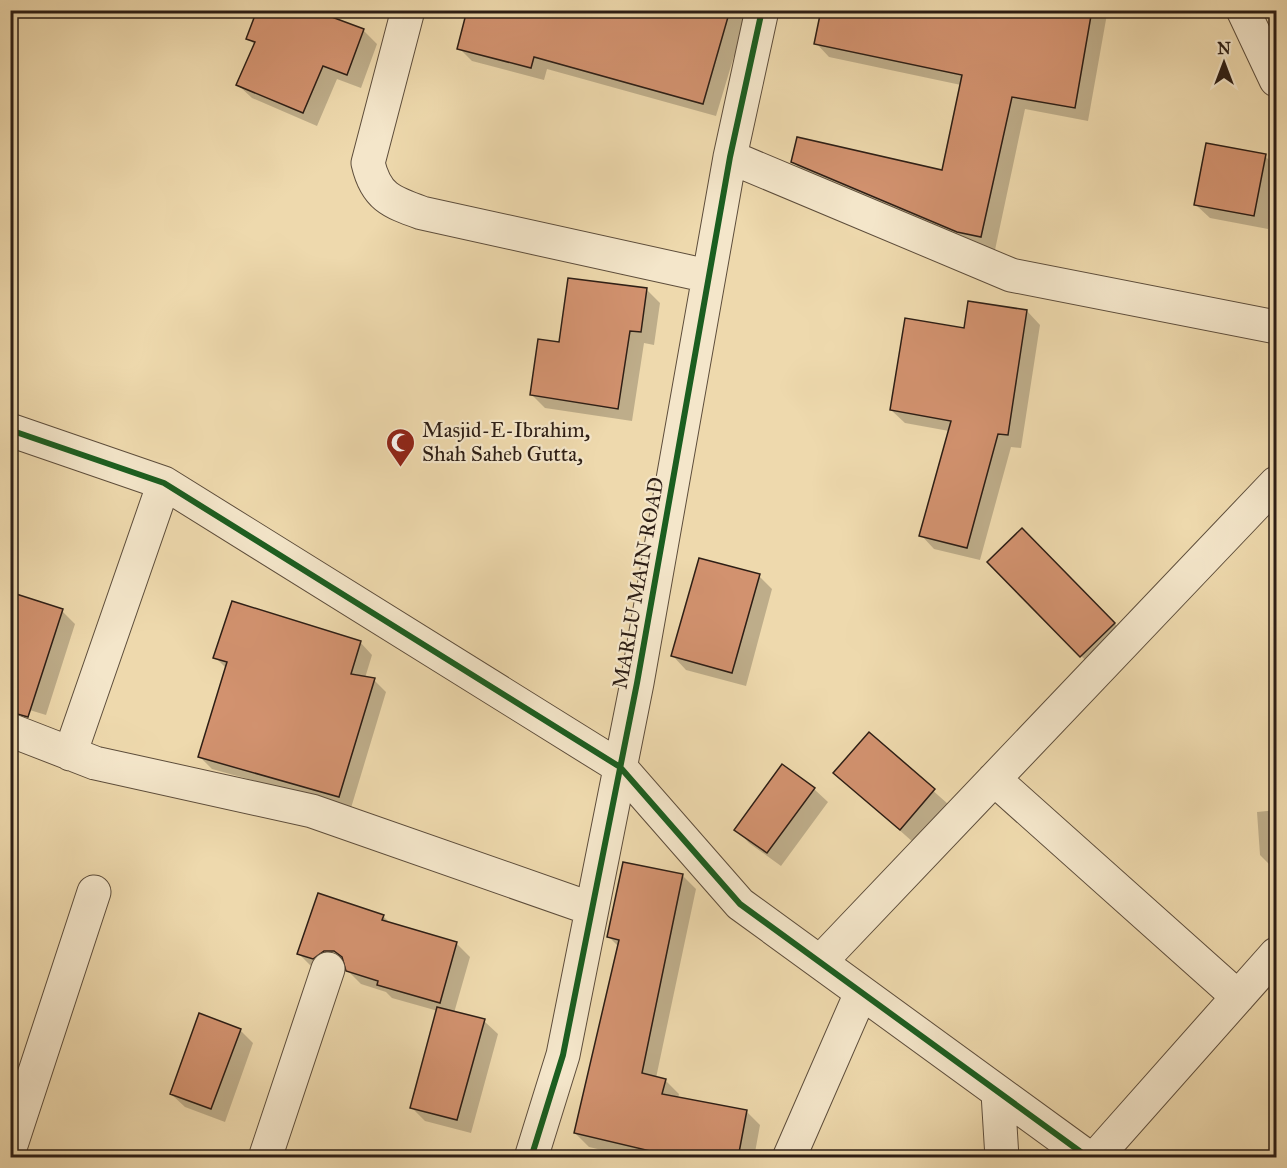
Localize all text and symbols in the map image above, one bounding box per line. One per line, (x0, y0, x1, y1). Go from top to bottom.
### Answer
north arrow (1194, 33, 1254, 93)
text: N (1217, 39, 1231, 58)
place label: Masjid-E-Ibrahim, Shah Saheb Gutta, (422, 417, 590, 467)
mosque icon: Masjid-E-Ibrahim, Shah Saheb Gutta, (385, 426, 417, 468)
street label: MARLU MAIN ROAD (607, 475, 669, 691)

